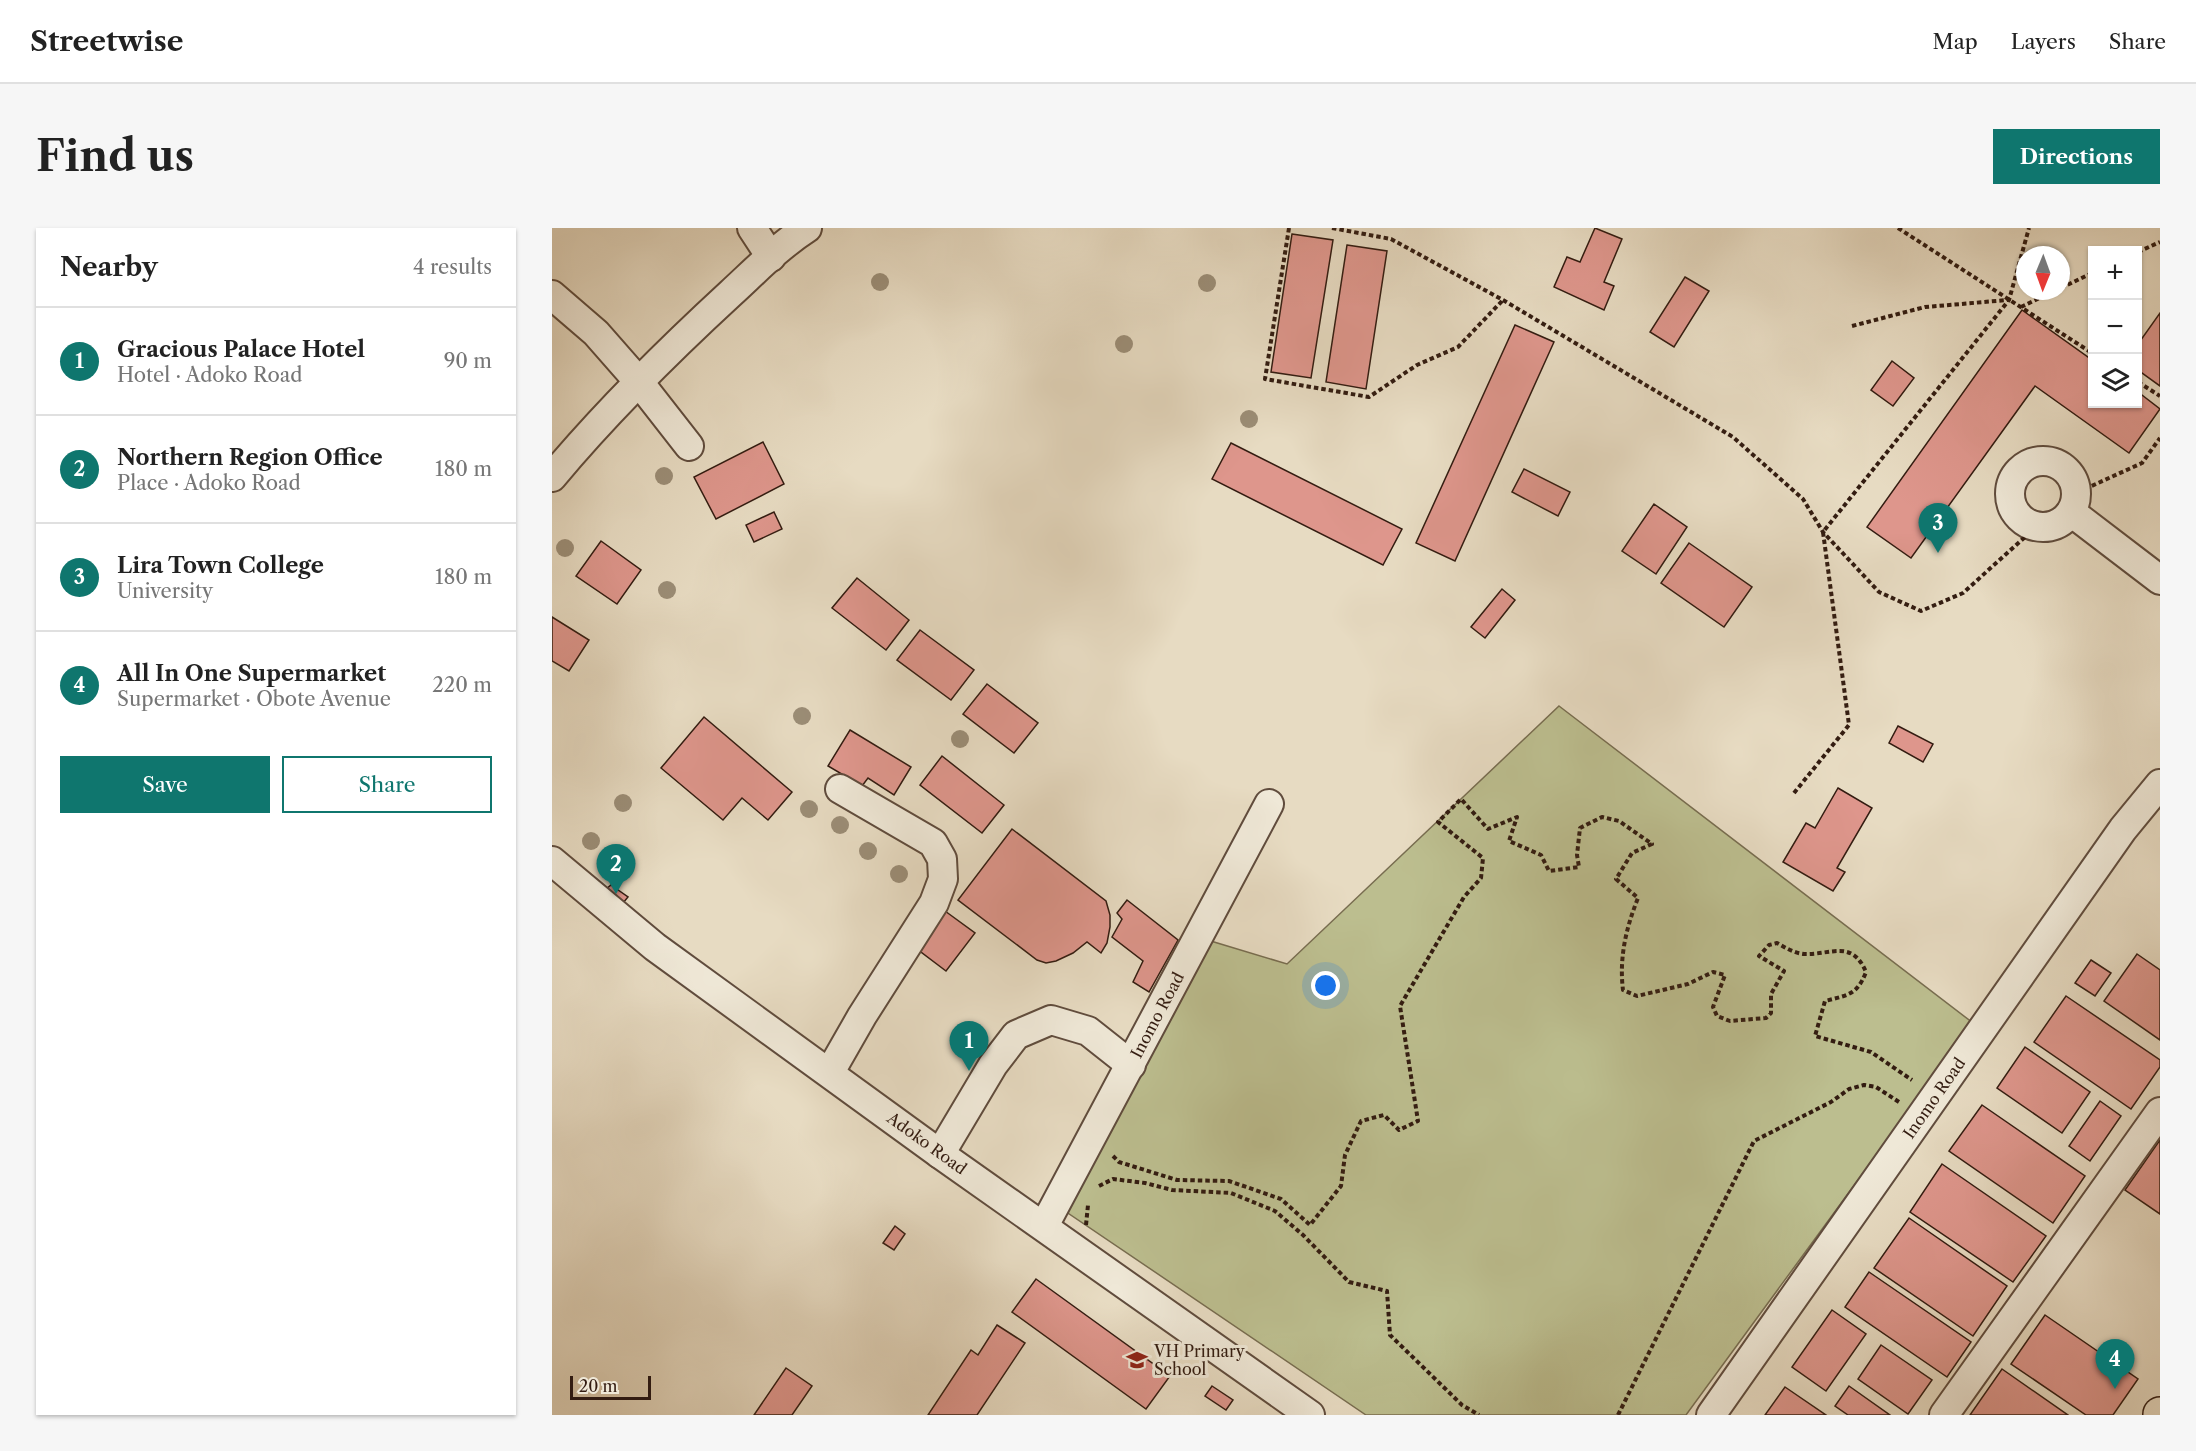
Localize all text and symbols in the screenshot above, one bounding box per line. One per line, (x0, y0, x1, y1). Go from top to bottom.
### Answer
text: Streetwise (30, 24, 184, 58)
text: Map (1933, 29, 1978, 54)
text: Layers (2011, 29, 2076, 54)
text: Share (2109, 29, 2166, 54)
button: Directions (1993, 129, 2160, 184)
text: Find us (36, 130, 194, 182)
north arrow (2016, 246, 2070, 300)
map controls (2088, 246, 2142, 408)
button: + (2088, 246, 2142, 300)
text: Nearby (60, 251, 158, 283)
text: 4 results (413, 255, 492, 279)
button: − (2088, 300, 2142, 354)
text: Gracious Palace Hotel (117, 336, 365, 363)
text: 1 (75, 349, 84, 373)
text: 90 m (444, 349, 492, 373)
button: layers (2088, 354, 2142, 408)
text: Hotel · Adoko Road (117, 363, 302, 387)
text: Northern Region Office (117, 444, 383, 471)
text: 2 (74, 457, 85, 481)
text: 180 m (435, 457, 492, 481)
text: Place · Adoko Road (117, 471, 301, 495)
pin: 3 (1918, 504, 1958, 553)
text: Lira Town College (117, 552, 324, 579)
text: 3 (74, 565, 85, 589)
text: 180 m (435, 565, 492, 589)
text: University (117, 579, 213, 603)
text: All In One Supermarket (117, 660, 386, 687)
text: 4 (74, 673, 85, 697)
text: 220 m (432, 673, 492, 697)
text: Supermarket · Obote Avenue (117, 687, 391, 711)
button: Save (60, 756, 270, 813)
button: Share (282, 756, 492, 813)
pin: 2 (596, 844, 636, 894)
street label: Inomo Road (1126, 968, 1188, 1061)
your location (1311, 971, 1340, 1000)
pin: 1 (950, 1022, 988, 1071)
street label: Inomo Road (1899, 1053, 1969, 1142)
street label: Adoko Road (883, 1107, 971, 1179)
pin: 4 (2096, 1340, 2134, 1389)
place label: VH Primary School (1153, 1341, 1246, 1379)
school or university icon: VH Primary School (1125, 1348, 1149, 1372)
scale bar (570, 1373, 651, 1400)
text: 20 m (579, 1376, 618, 1396)

